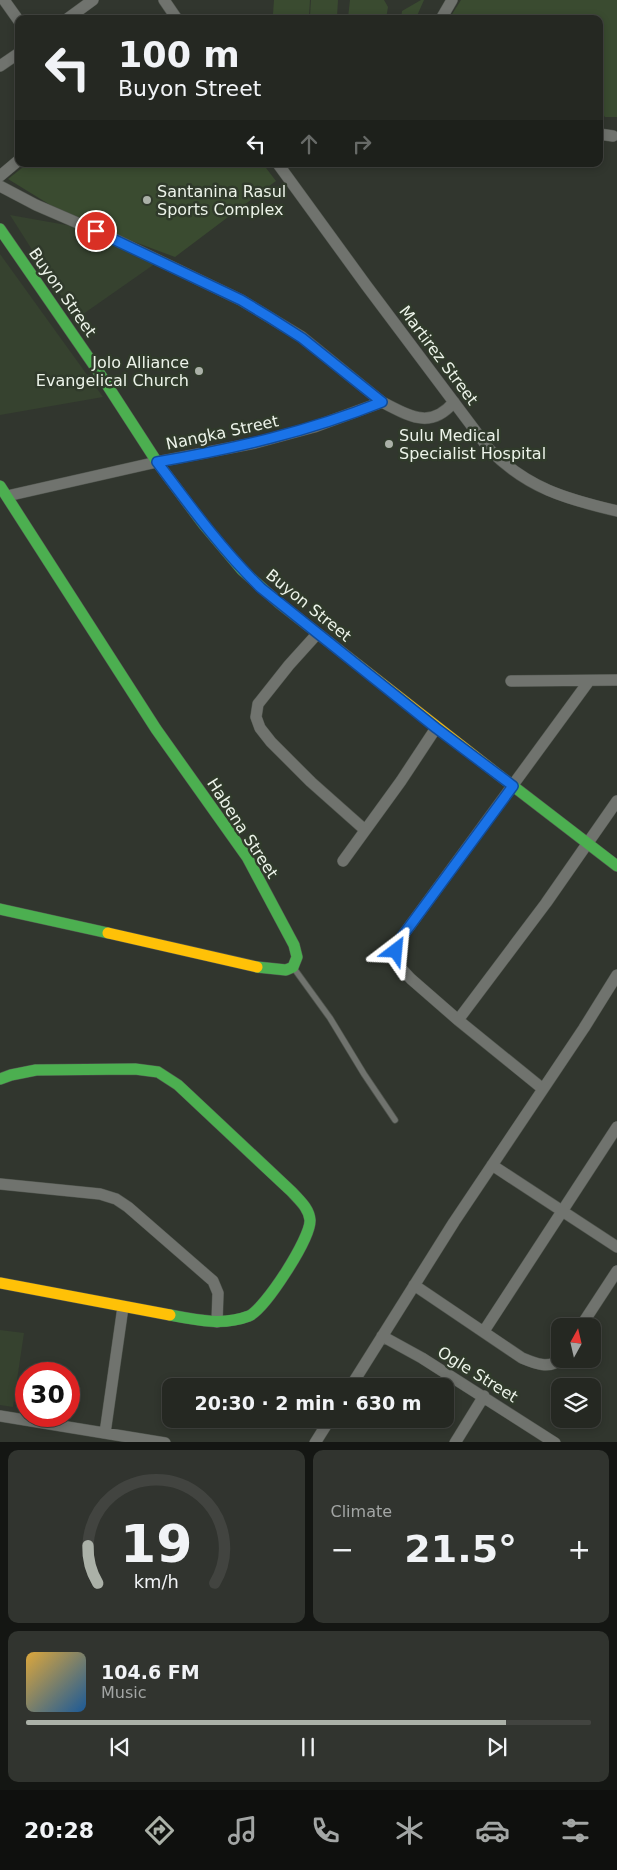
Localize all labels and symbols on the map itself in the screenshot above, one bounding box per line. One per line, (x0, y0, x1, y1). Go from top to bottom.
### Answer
place label: Santanina Rasul Sports Complex (157, 182, 286, 219)
marker: Santanina Rasul Sports Complex (141, 194, 153, 206)
pin (75, 210, 117, 252)
street label: Buyon Street (25, 244, 100, 340)
street label: Martirez Street (395, 302, 482, 409)
place label: Jolo Alliance Evangelical Church (36, 353, 189, 390)
marker: Jolo Alliance Evangelical Church (193, 365, 205, 377)
street label: Nangka Street (164, 411, 280, 454)
place label: Sulu Medical Specialist Hospital (399, 426, 546, 463)
marker: Sulu Medical Specialist Hospital (383, 438, 395, 450)
street label: Buyon Street (262, 565, 355, 646)
street label: Habena Street (203, 775, 282, 882)
position arrow (369, 924, 421, 976)
north arrow (551, 1318, 601, 1368)
street label: Ogle Street (434, 1342, 521, 1407)
speed limit sign: 30 (15, 1362, 80, 1427)

